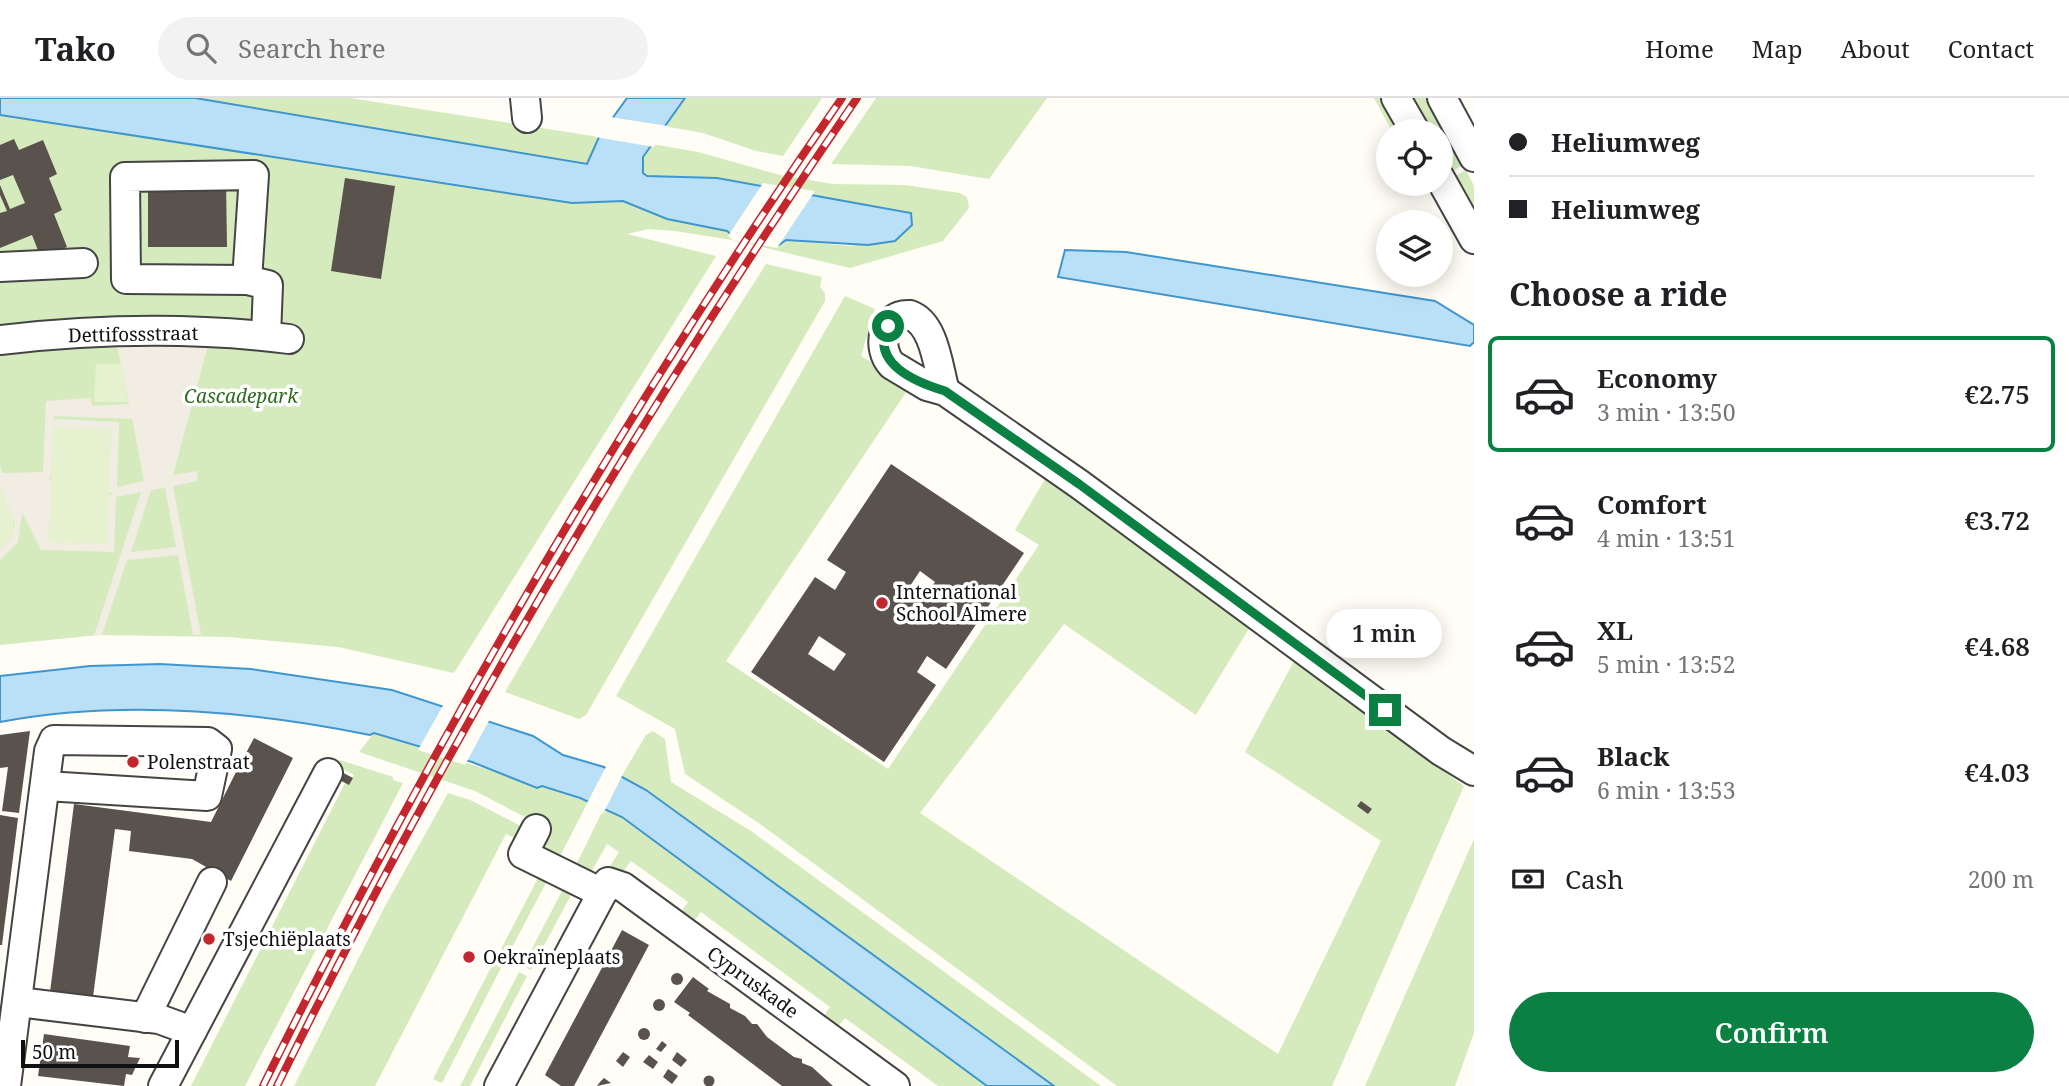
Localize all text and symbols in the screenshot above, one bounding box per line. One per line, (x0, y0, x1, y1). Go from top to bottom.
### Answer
search box (158, 17, 648, 80)
text: Tako (35, 26, 116, 71)
icon: search (182, 29, 220, 67)
text: Search here (238, 30, 386, 66)
text: Home (1645, 32, 1714, 65)
text: Map (1752, 32, 1803, 65)
text: About (1841, 32, 1910, 65)
text: Contact (1948, 32, 2034, 65)
map controls (1376, 119, 1453, 287)
button: locate (1376, 119, 1453, 196)
text: Heliumweg (1551, 124, 1700, 160)
text: Heliumweg (1551, 191, 1700, 227)
button: layers (1376, 210, 1453, 287)
text: Choose a ride (1509, 272, 1728, 315)
route start (872, 310, 904, 342)
street label: Dettifossstraat (68, 320, 199, 348)
text: Economy (1597, 360, 1717, 396)
icon: car (1513, 363, 1576, 426)
text: €2.75 (1964, 376, 2030, 412)
park label: Cascadepark (184, 383, 299, 409)
text: 3 min · 13:50 (1597, 396, 1735, 428)
text: Comfort (1597, 486, 1707, 522)
icon: car (1513, 489, 1576, 552)
text: €3.72 (1964, 502, 2030, 538)
text: 4 min · 13:51 (1597, 522, 1735, 554)
place label: International School Almere (896, 579, 1027, 627)
marker: International School Almere (874, 595, 890, 611)
callout: 1 min (1327, 608, 1443, 658)
text: XL (1597, 612, 1633, 648)
icon: car (1513, 615, 1576, 678)
text: 1 min (1352, 617, 1416, 649)
text: €4.68 (1964, 628, 2030, 664)
text: 5 min · 13:52 (1597, 648, 1735, 680)
route end (1369, 694, 1401, 726)
text: Black (1597, 738, 1670, 774)
icon: car (1513, 741, 1576, 804)
place label: Polenstraat (147, 749, 250, 775)
marker: Polenstraat (125, 754, 141, 770)
text: €4.03 (1964, 754, 2030, 790)
text: 6 min · 13:53 (1597, 774, 1735, 806)
icon: cash (1509, 860, 1547, 898)
text: Cash (1565, 861, 1624, 897)
text: 200 m (1968, 863, 2034, 895)
place label: Tsjechiëplaats (223, 926, 351, 952)
marker: Tsjechiëplaats (201, 931, 217, 947)
street label: Cypruskade (702, 940, 804, 1024)
place label: Oekraïneplaats (483, 944, 620, 970)
marker: Oekraïneplaats (461, 949, 477, 965)
button: Confirm (1509, 992, 2034, 1072)
scale bar (21, 1037, 178, 1069)
text: 50 m (32, 1039, 76, 1065)

